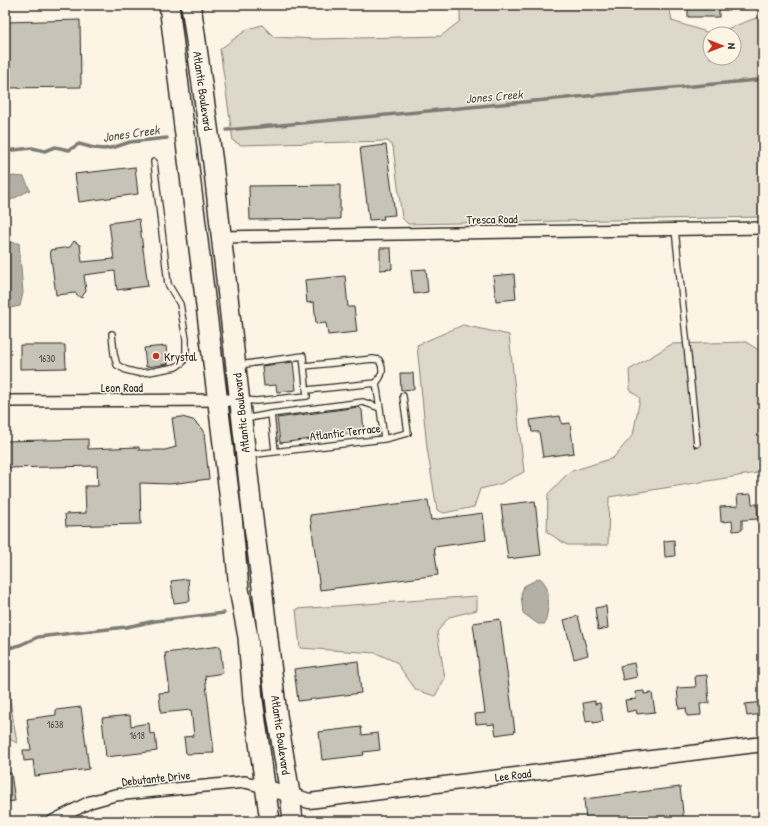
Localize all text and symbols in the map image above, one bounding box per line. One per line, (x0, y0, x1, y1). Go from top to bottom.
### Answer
north arrow (702, 26, 742, 66)
text: N (725, 43, 739, 49)
street label: Atlantic Boulevard (189, 50, 217, 132)
water label: Jones Creek (465, 84, 525, 107)
water label: Jones Creek (102, 120, 162, 146)
street label: Tresca Road (466, 210, 518, 228)
place label: Krystal (164, 348, 197, 365)
marker: Krystal (151, 351, 161, 361)
house number: 1630 (39, 352, 56, 365)
street label: Atlantic Boulevard (228, 372, 254, 454)
street label: Leon Road (101, 379, 143, 396)
street label: Atlantic Terrace (309, 419, 382, 445)
street label: Atlantic Boulevard (267, 694, 295, 776)
house number: 1638 (47, 718, 63, 731)
house number: 1618 (129, 729, 145, 742)
street label: Lee Road (494, 764, 532, 786)
street label: Debutante Drive (121, 766, 191, 790)

